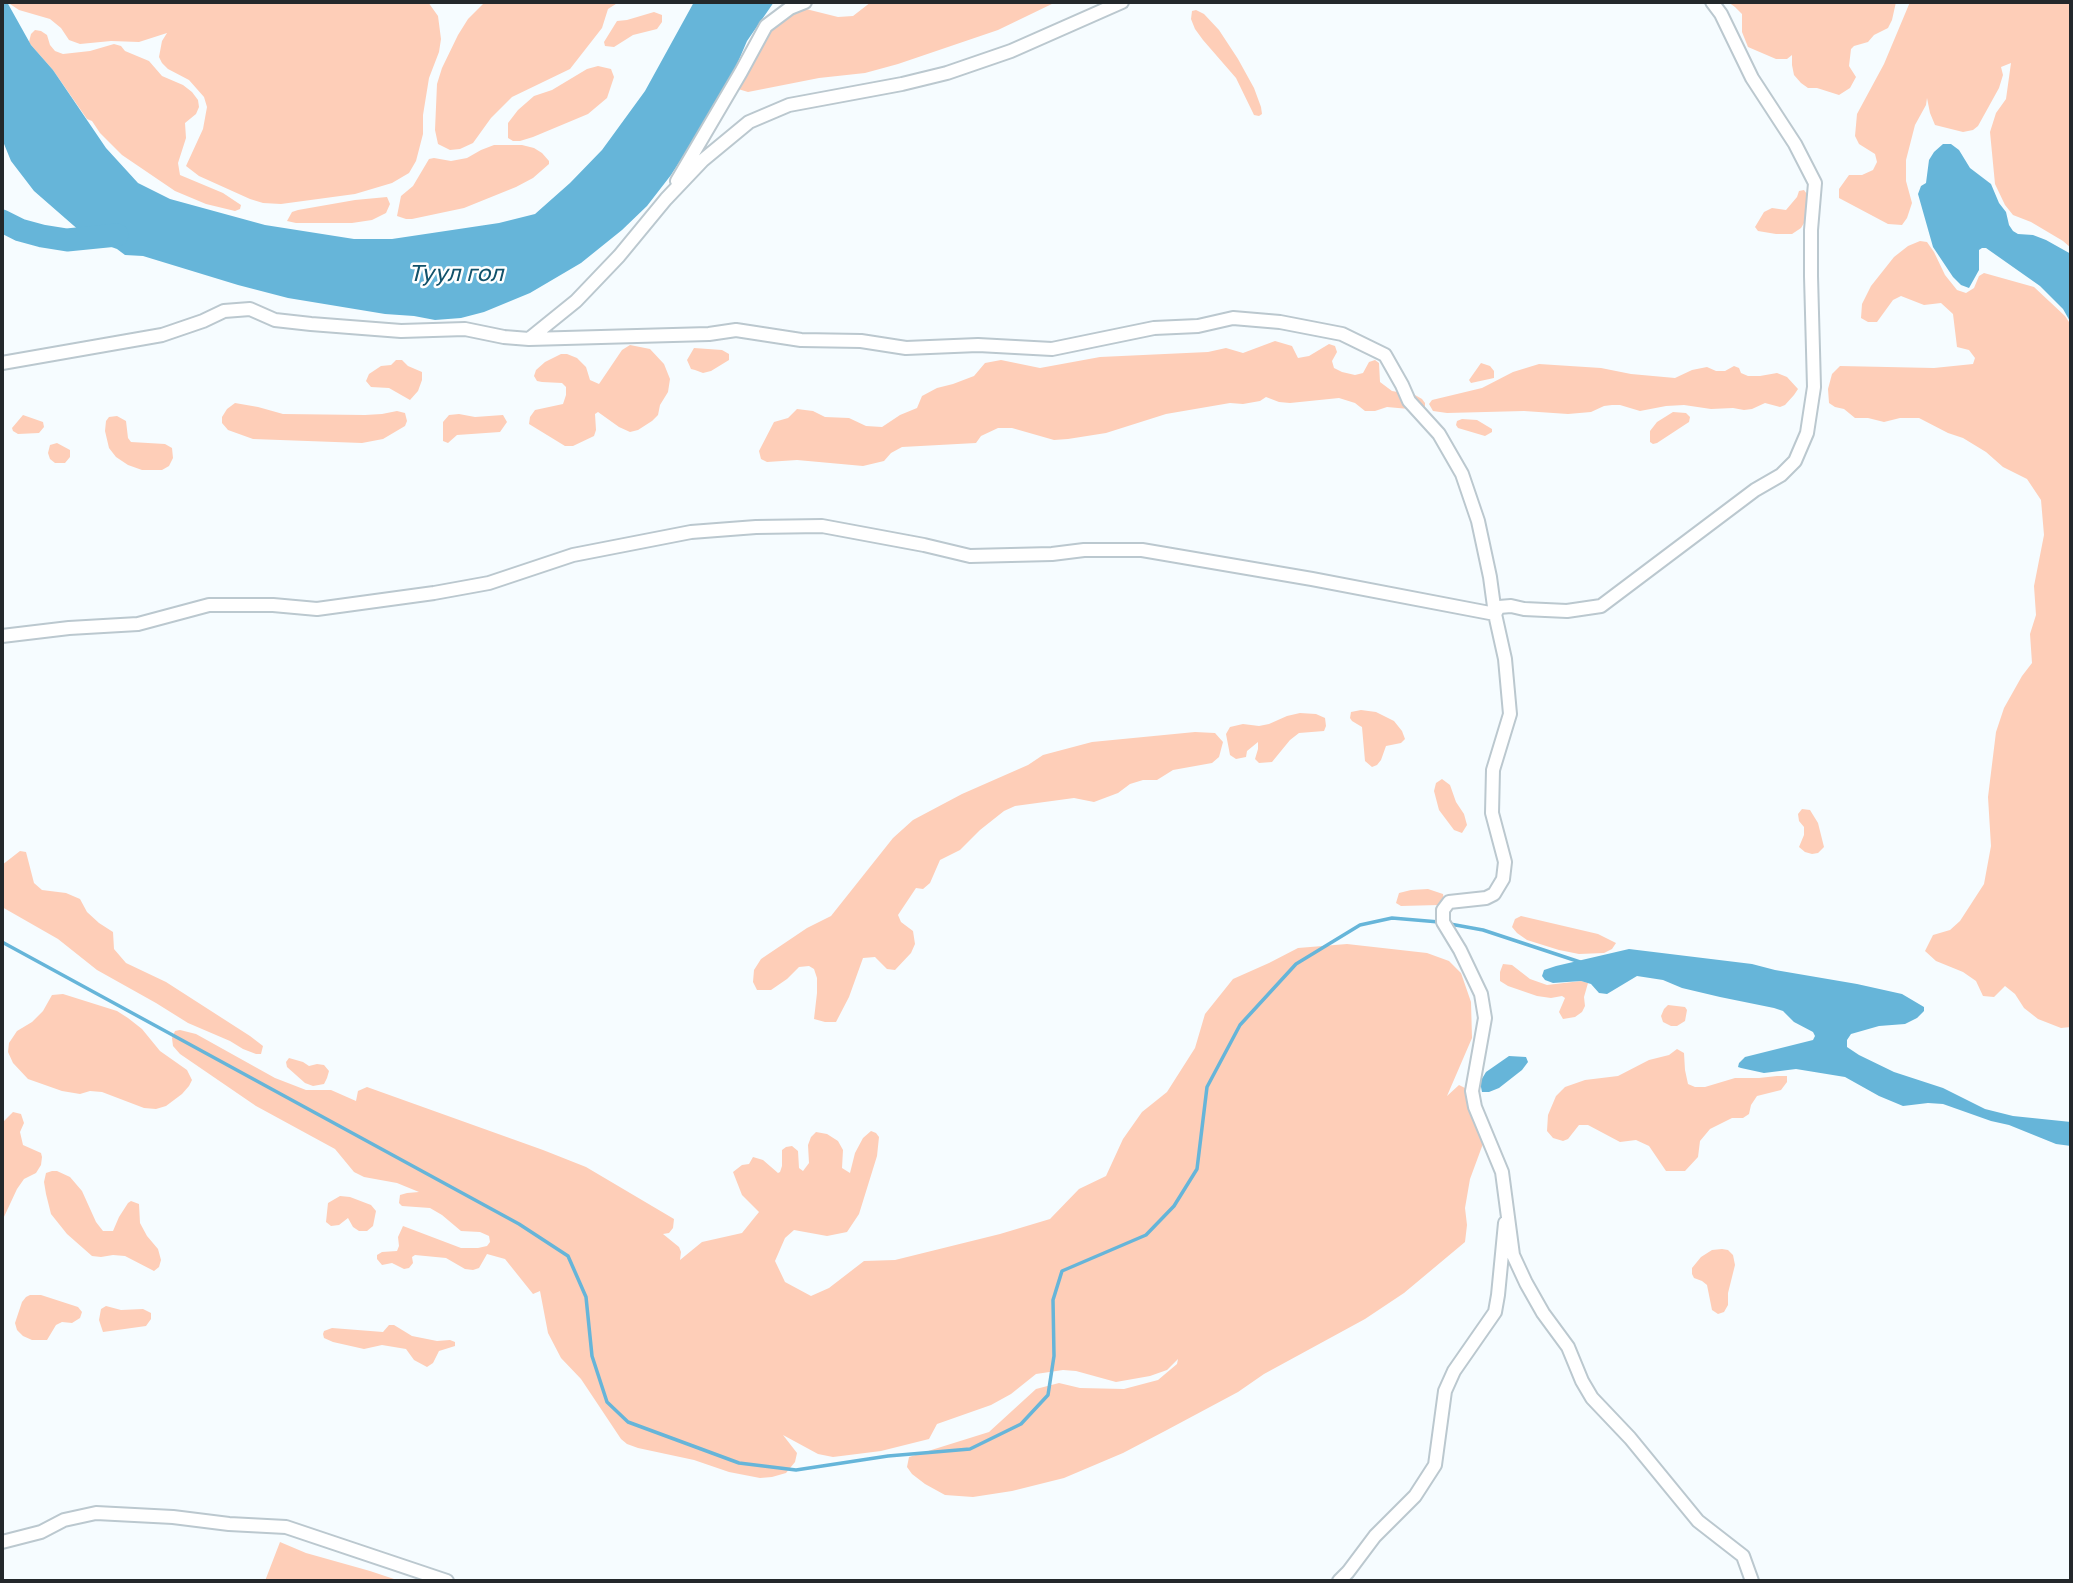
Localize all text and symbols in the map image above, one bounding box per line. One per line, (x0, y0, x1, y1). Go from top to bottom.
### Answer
water label: Туул гол (409, 260, 503, 288)

